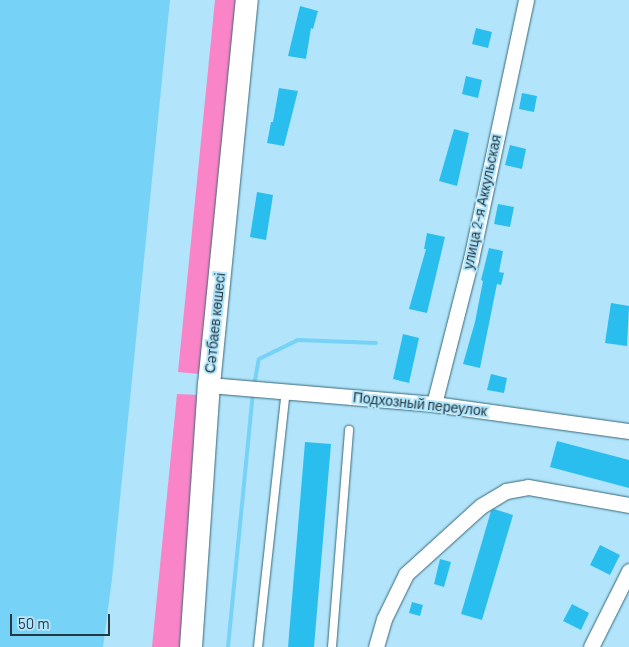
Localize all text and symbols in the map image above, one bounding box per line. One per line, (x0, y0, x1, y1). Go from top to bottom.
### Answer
street label: улица 2-я Аккульская (460, 133, 504, 271)
street label: Сәтбаев көшесі (201, 272, 229, 374)
street label: Подхозный переулок (352, 389, 488, 419)
scale bar (12, 604, 112, 636)
text: 50 m (18, 614, 50, 632)

